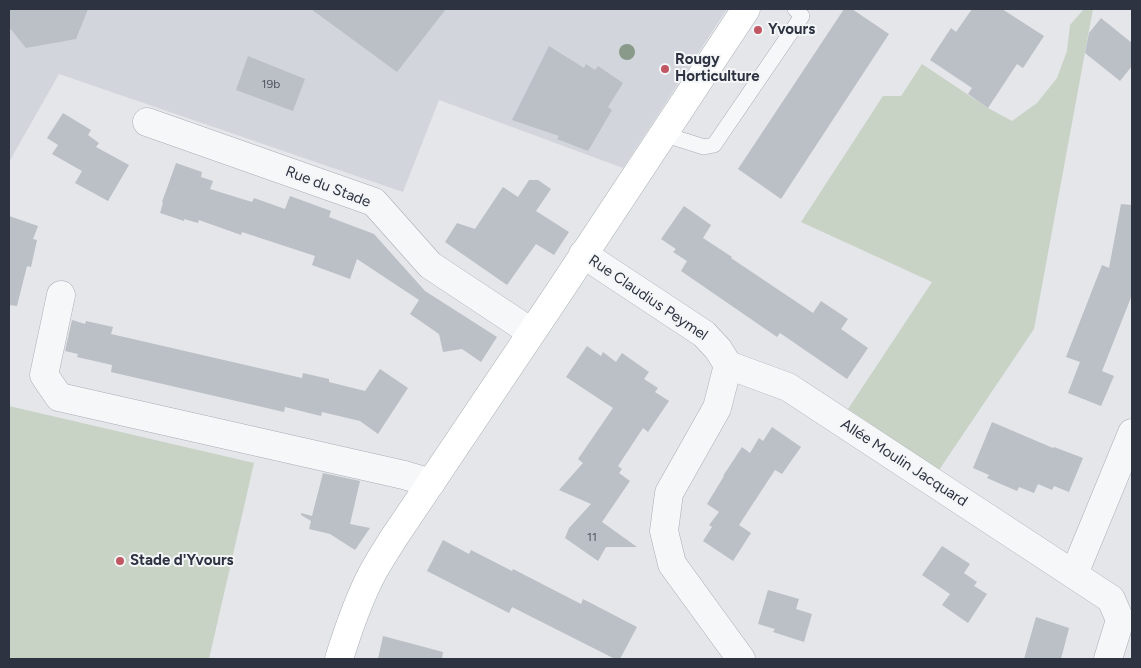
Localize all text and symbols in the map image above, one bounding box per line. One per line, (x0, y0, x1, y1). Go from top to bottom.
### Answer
place label: Yvours (768, 21, 815, 39)
marker: Yvours (752, 24, 764, 36)
place label: Rougy Horticulture (675, 51, 760, 86)
marker: Rougy Horticulture (659, 63, 671, 75)
house number: 19b (262, 77, 280, 91)
street label: Rue du Stade (283, 162, 373, 212)
street label: Rue Claudius Peymel (585, 251, 711, 345)
street label: Allée Moulin Jacquard (837, 415, 971, 511)
house number: 11 (587, 530, 597, 544)
place label: Stade d'Yvours (130, 552, 234, 570)
marker: Stade d'Yvours (114, 555, 126, 567)

